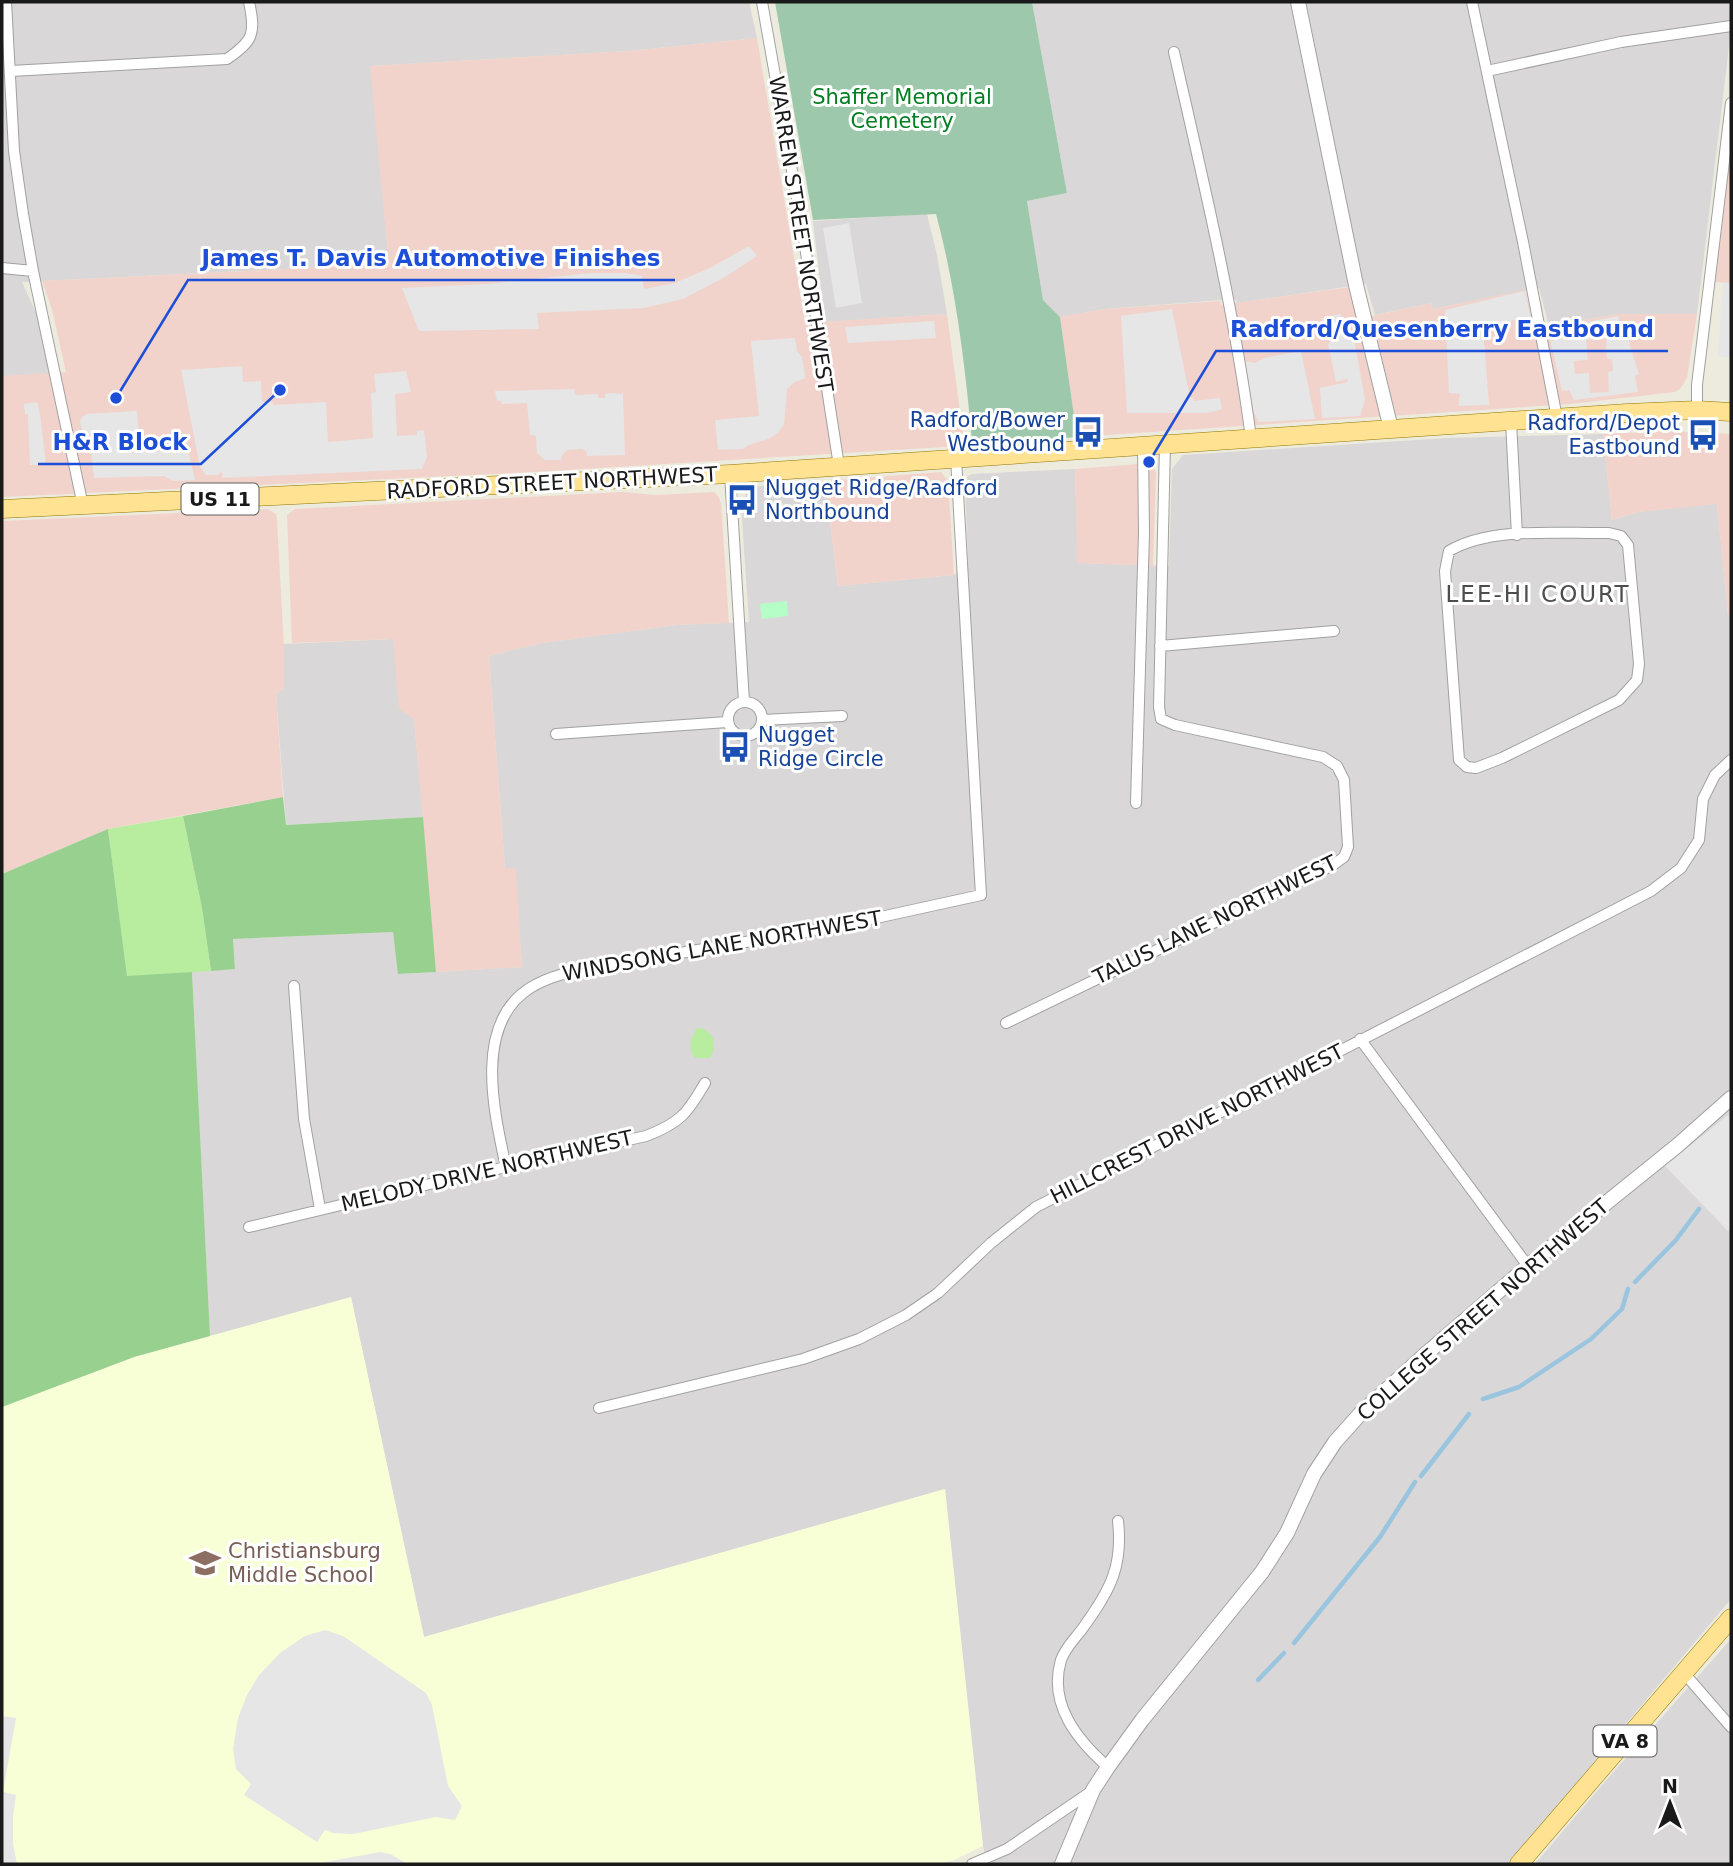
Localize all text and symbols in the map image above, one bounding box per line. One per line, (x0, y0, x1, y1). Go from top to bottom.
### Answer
street label: WARREN STREET NORTHWEST (764, 74, 838, 394)
park label: Shaffer Memorial Cemetery (812, 85, 992, 133)
callout: James T. Davis Automotive Finishes (188, 236, 675, 280)
text: James T. Davis Automotive Finishes (200, 245, 660, 271)
callout: Radford/Quesenberry Eastbound (1216, 307, 1668, 351)
text: Radford/Quesenberry Eastbound (1230, 316, 1654, 342)
place label: Radford/Bower Westbound (910, 408, 1065, 456)
place label: Radford/Depot Eastbound (1527, 411, 1680, 459)
bus stop icon: Radford/Bower Westbound (1071, 415, 1105, 449)
bus stop icon: Radford/Depot Eastbound (1686, 418, 1720, 452)
callout: H&R Block (38, 420, 201, 464)
text: H&R Block (52, 429, 188, 455)
street label: RADFORD STREET NORTHWEST (386, 462, 718, 504)
place label: Nugget Ridge/Radford Northbound (765, 476, 998, 524)
bus stop icon: Nugget Ridge/Radford Northbound (725, 483, 759, 517)
road number: US 11 (182, 484, 258, 514)
district label: LEE-HI COURT (1446, 581, 1630, 607)
place label: Nugget Ridge Circle (758, 723, 884, 771)
bus stop icon: Nugget Ridge Circle (718, 730, 752, 764)
street label: TALUS LANE NORTHWEST (1088, 850, 1341, 990)
street label: WINDSONG LANE NORTHWEST (561, 906, 884, 986)
street label: HILLCREST DRIVE NORTHWEST (1046, 1039, 1348, 1209)
street label: MELODY DRIVE NORTHWEST (339, 1126, 635, 1216)
street label: COLLEGE STREET NORTHWEST (1352, 1194, 1614, 1426)
place label: Christiansburg Middle School (228, 1539, 381, 1587)
school or university icon: Christiansburg Middle School (188, 1546, 222, 1580)
road number: VA 8 (1594, 1726, 1656, 1756)
north arrow (1635, 1768, 1705, 1838)
text: N (1662, 1775, 1678, 1797)

